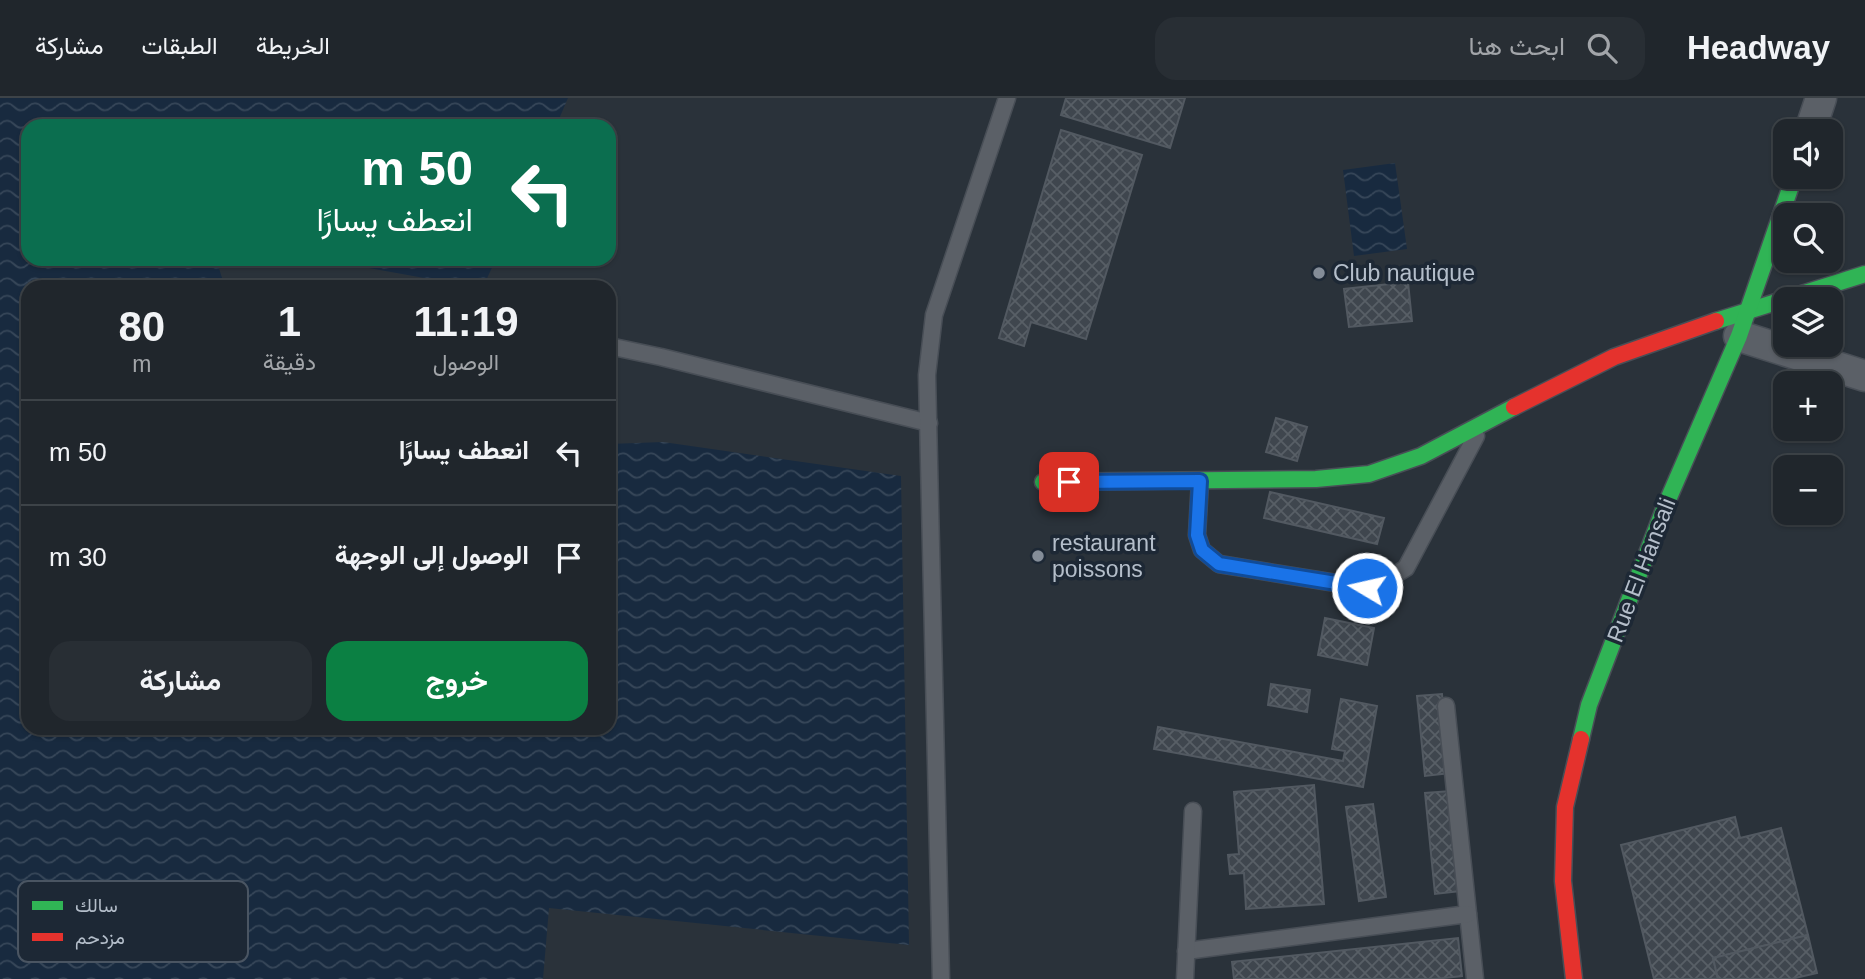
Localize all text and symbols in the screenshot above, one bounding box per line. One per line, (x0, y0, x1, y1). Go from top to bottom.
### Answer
search box (1155, 17, 1645, 80)
icon: search (1583, 29, 1621, 67)
text: Headway (1687, 29, 1830, 66)
text: ابحث هنا (1468, 31, 1565, 61)
text: مشاركة (35, 32, 103, 59)
text: الطبقات (141, 32, 218, 59)
text: الخريطة (256, 32, 330, 59)
map controls (1773, 119, 1843, 525)
button: sound (1773, 119, 1843, 189)
text: 50 m (361, 141, 473, 195)
icon: left (497, 147, 588, 238)
text: انعطف يسارًا (316, 202, 473, 238)
button: search (1773, 203, 1843, 273)
place label: Club nautique (1333, 260, 1475, 286)
marker: Club nautique (1311, 265, 1327, 281)
button: layers (1773, 287, 1843, 357)
text: 1 (278, 298, 301, 345)
text: 11:19 (413, 298, 519, 345)
text: 80 (118, 303, 165, 350)
text: دقيقة (263, 349, 316, 375)
text: الوصول (433, 349, 499, 375)
text: m (132, 351, 151, 377)
button: + (1773, 371, 1843, 441)
icon: left (550, 434, 588, 472)
text: انعطف يسارًا (399, 435, 529, 465)
text: 50 m (49, 437, 107, 467)
pin (1039, 452, 1099, 512)
button: − (1773, 455, 1843, 525)
icon: arrive (1050, 463, 1088, 501)
street label: Rue El Hansali (1602, 494, 1680, 646)
place label: restaurant poissons (1052, 530, 1156, 582)
icon: arrive (550, 539, 588, 577)
text: الوصول إلى الوجهة (335, 540, 529, 570)
text: 30 m (49, 542, 107, 572)
marker: restaurant poissons (1030, 548, 1046, 564)
position arrow (1330, 551, 1404, 625)
button: مشاركة (49, 641, 312, 721)
button: خروج (326, 641, 588, 721)
legend (18, 881, 248, 962)
text: سالك (75, 895, 118, 916)
text: مزدحم (75, 927, 125, 950)

